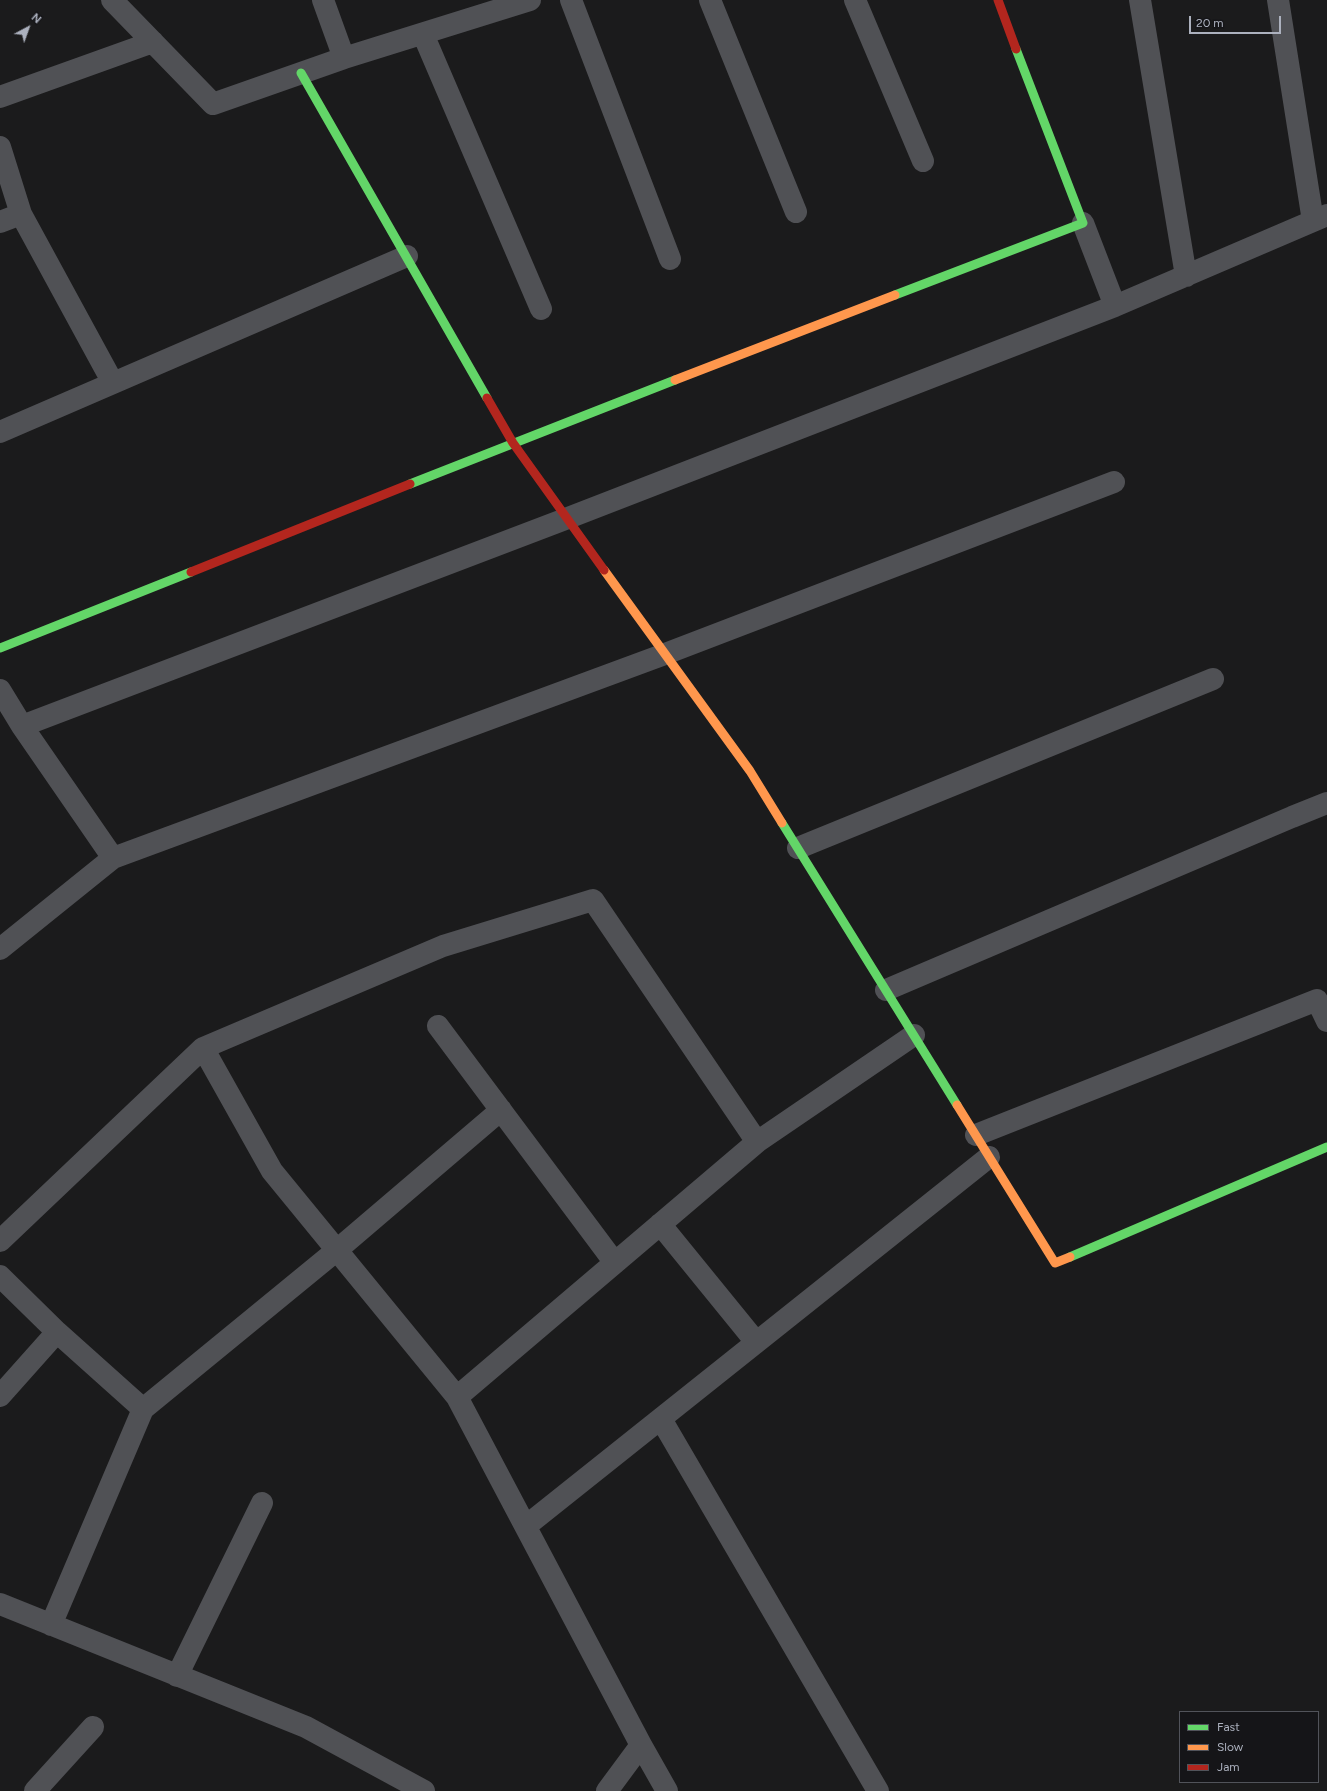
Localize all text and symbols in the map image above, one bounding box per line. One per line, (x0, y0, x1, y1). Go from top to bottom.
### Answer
north arrow (8, 8, 48, 48)
scale bar (1191, 8, 1283, 34)
text: N (29, 11, 44, 26)
text: 20 m (1196, 16, 1224, 30)
legend (1179, 1711, 1319, 1783)
text: Fast (1217, 1720, 1240, 1734)
text: Slow (1217, 1740, 1243, 1754)
text: Jam (1217, 1760, 1240, 1774)

